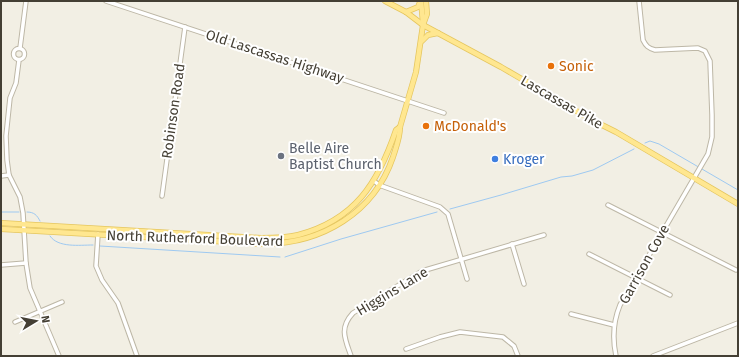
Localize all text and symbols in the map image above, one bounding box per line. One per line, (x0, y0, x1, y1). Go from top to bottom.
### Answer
street label: Old Lascassas Highway (204, 26, 346, 87)
place label: Sonic (559, 58, 594, 75)
marker: Sonic (546, 61, 556, 71)
street label: Robinson Road (158, 62, 189, 160)
street label: Lascassas Pike (518, 72, 606, 133)
place label: McDonald's (434, 118, 507, 135)
marker: McDonald's (421, 121, 431, 131)
place label: Belle Aire Baptist Church (289, 140, 382, 173)
marker: Belle Aire Baptist Church (276, 151, 286, 161)
place label: Kroger (503, 151, 545, 168)
marker: Kroger (490, 154, 500, 164)
street label: Garrison Cove (616, 222, 673, 307)
street label: North Rutherford Boulevard (106, 227, 284, 250)
street label: Higgins Lane (353, 263, 431, 320)
north arrow (16, 301, 56, 341)
text: N (38, 315, 52, 324)

